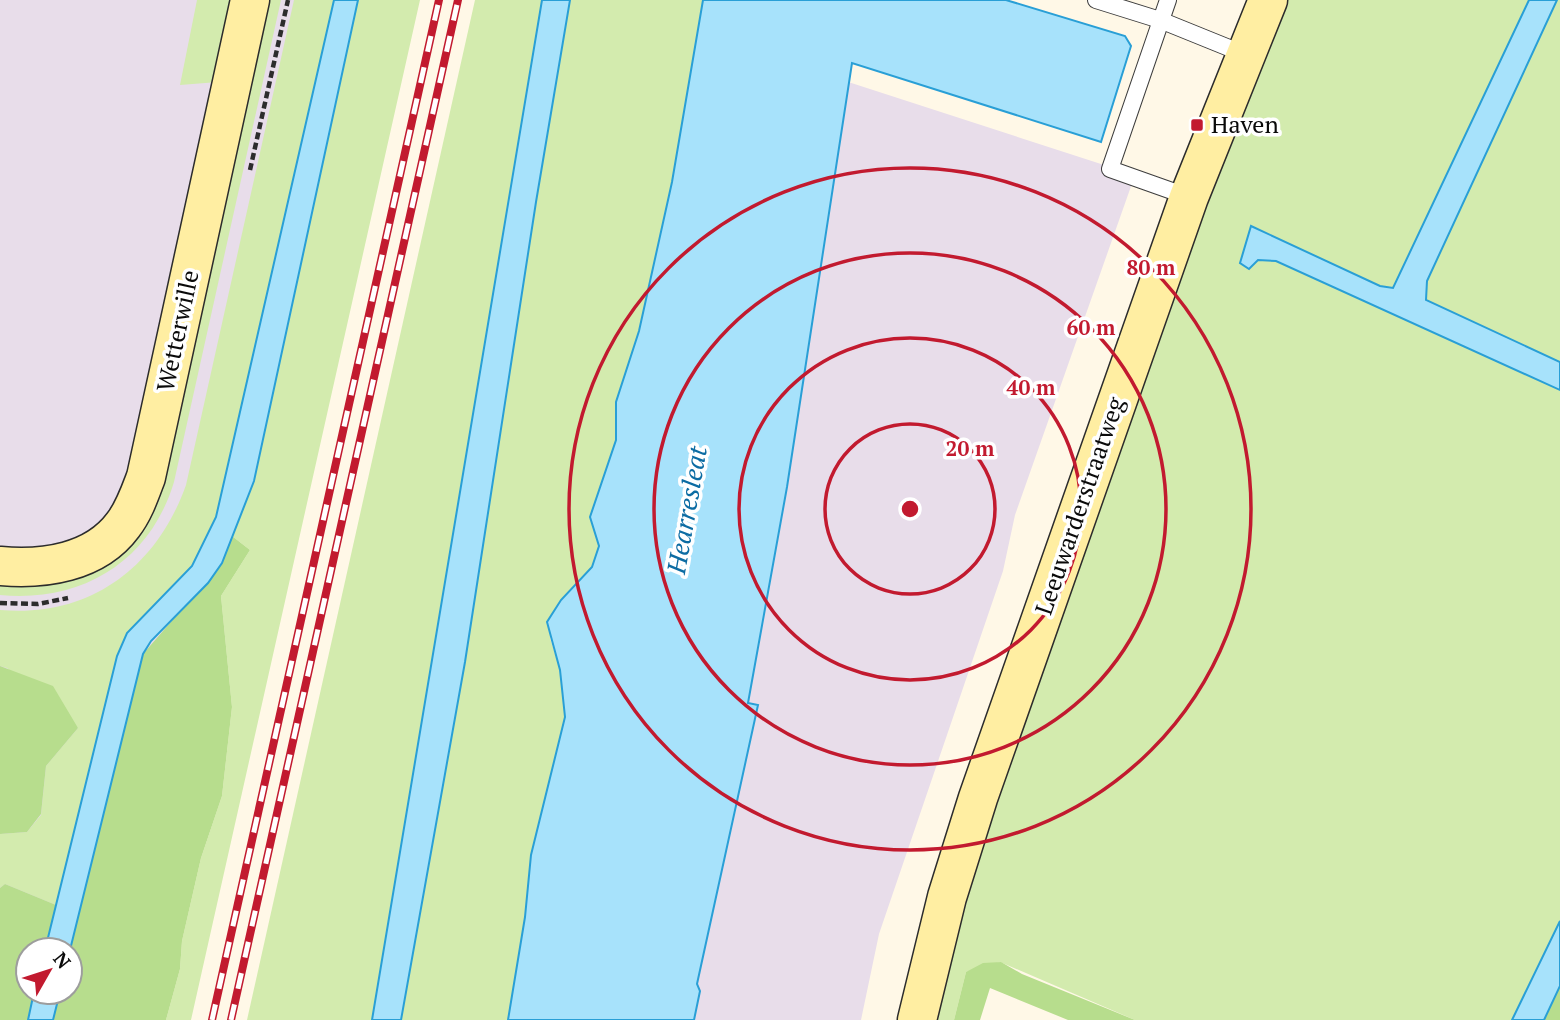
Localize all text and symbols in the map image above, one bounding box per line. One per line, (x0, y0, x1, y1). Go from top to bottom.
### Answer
place label: Haven (1211, 108, 1279, 140)
marker: Haven (1189, 117, 1205, 133)
text: 80 m (1127, 253, 1176, 281)
street label: Wetterwille (149, 267, 206, 395)
text: 60 m (1067, 313, 1116, 341)
text: 40 m (1007, 373, 1056, 401)
street label: Leeuwarderstraatweg (1027, 392, 1131, 619)
text: 20 m (946, 434, 995, 462)
water label: Hearresleat (658, 442, 714, 577)
centre of rings (898, 497, 922, 521)
north arrow (14, 936, 84, 1006)
text: N (48, 947, 77, 974)

